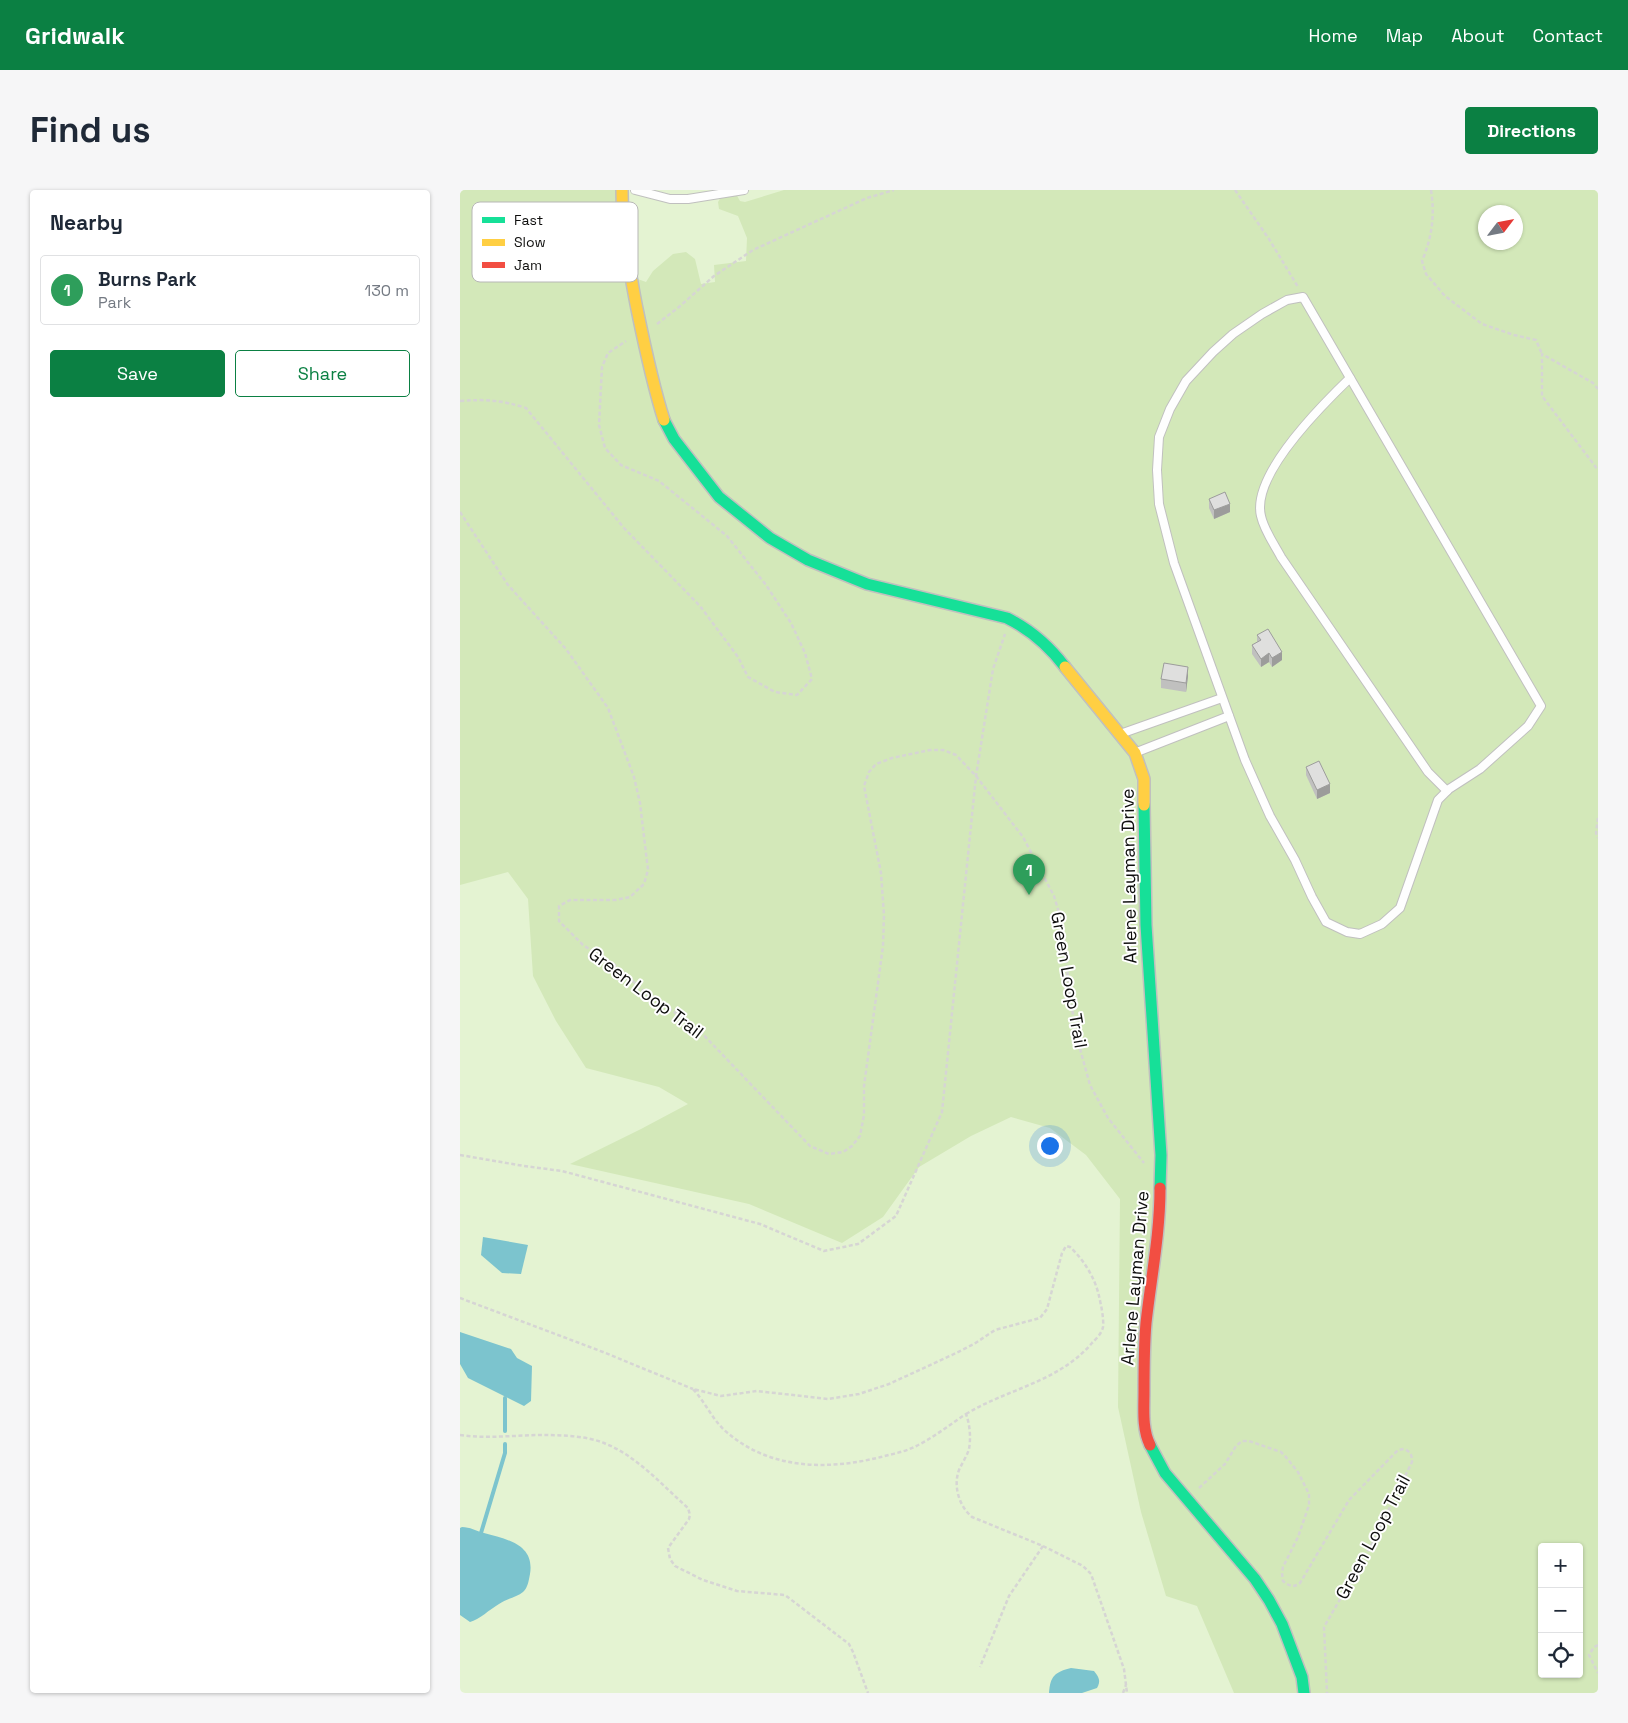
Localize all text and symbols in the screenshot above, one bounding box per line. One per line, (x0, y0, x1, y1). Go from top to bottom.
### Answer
text: Gridwalk (25, 20, 125, 51)
text: Home (1309, 24, 1358, 47)
text: Map (1386, 24, 1423, 47)
text: About (1451, 24, 1505, 47)
text: Contact (1533, 24, 1603, 47)
button: Directions (1465, 107, 1598, 154)
text: Find us (30, 108, 151, 152)
legend (472, 202, 638, 282)
north arrow (1478, 205, 1523, 250)
text: Nearby (50, 209, 123, 236)
text: Fast (514, 211, 543, 229)
text: Slow (514, 233, 546, 251)
text: Jam (514, 256, 542, 274)
text: Burns Park (98, 267, 197, 292)
text: 1 (63, 280, 71, 301)
text: 130 m (365, 280, 409, 301)
text: Park (98, 292, 131, 313)
button: Save (50, 350, 225, 397)
button: Share (235, 350, 410, 397)
street label: Arlene Layman Drive (1115, 788, 1142, 964)
pin: 1 (1013, 854, 1045, 895)
street label: Green Loop Trail (1046, 910, 1093, 1050)
street label: Green Loop Trail (584, 942, 708, 1043)
your location (1037, 1133, 1063, 1159)
street label: Arlene Layman Drive (1115, 1190, 1154, 1366)
street label: Green Loop Trail (1330, 1470, 1415, 1603)
map controls (1538, 1543, 1583, 1678)
button: + (1538, 1543, 1583, 1588)
button: − (1538, 1588, 1583, 1633)
button: locate (1538, 1633, 1583, 1678)

